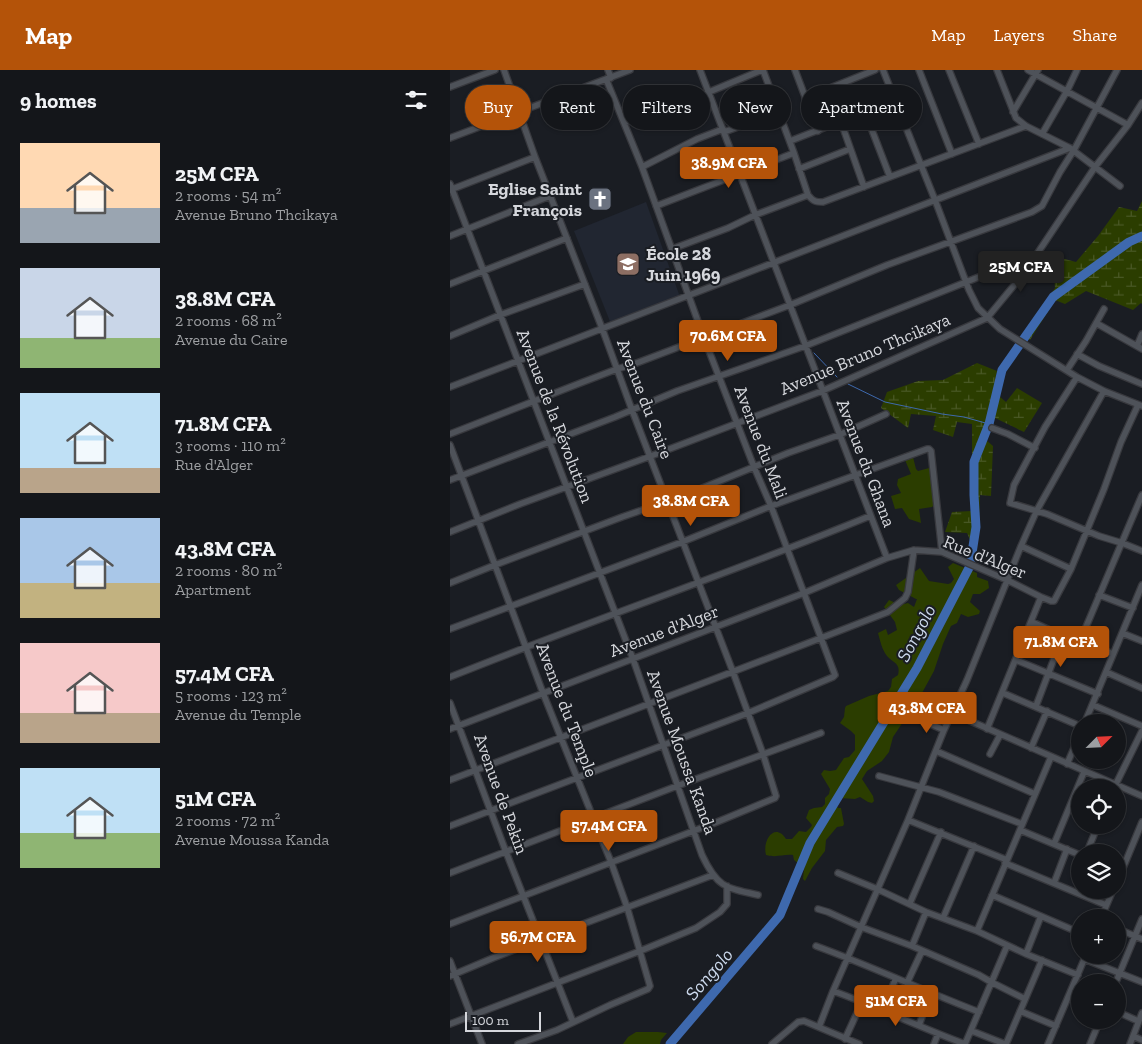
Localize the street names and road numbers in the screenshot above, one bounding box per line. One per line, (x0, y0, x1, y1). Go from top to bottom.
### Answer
street label: Avenue Bruno Thcikaya (776, 308, 954, 400)
street label: Avenue de la Révolution (512, 326, 599, 507)
street label: Avenue du Caire (612, 336, 678, 462)
street label: Avenue du Mali (729, 382, 793, 502)
street label: Avenue du Ghana (831, 396, 901, 530)
street label: Rue d'Alger (940, 530, 1030, 584)
street label: Avenue d'Alger (606, 600, 722, 662)
street label: Avenue du Temple (531, 640, 603, 780)
street label: Avenue Moussa Kanda (642, 667, 722, 838)
street label: Avenue de Pekin (469, 731, 533, 858)

